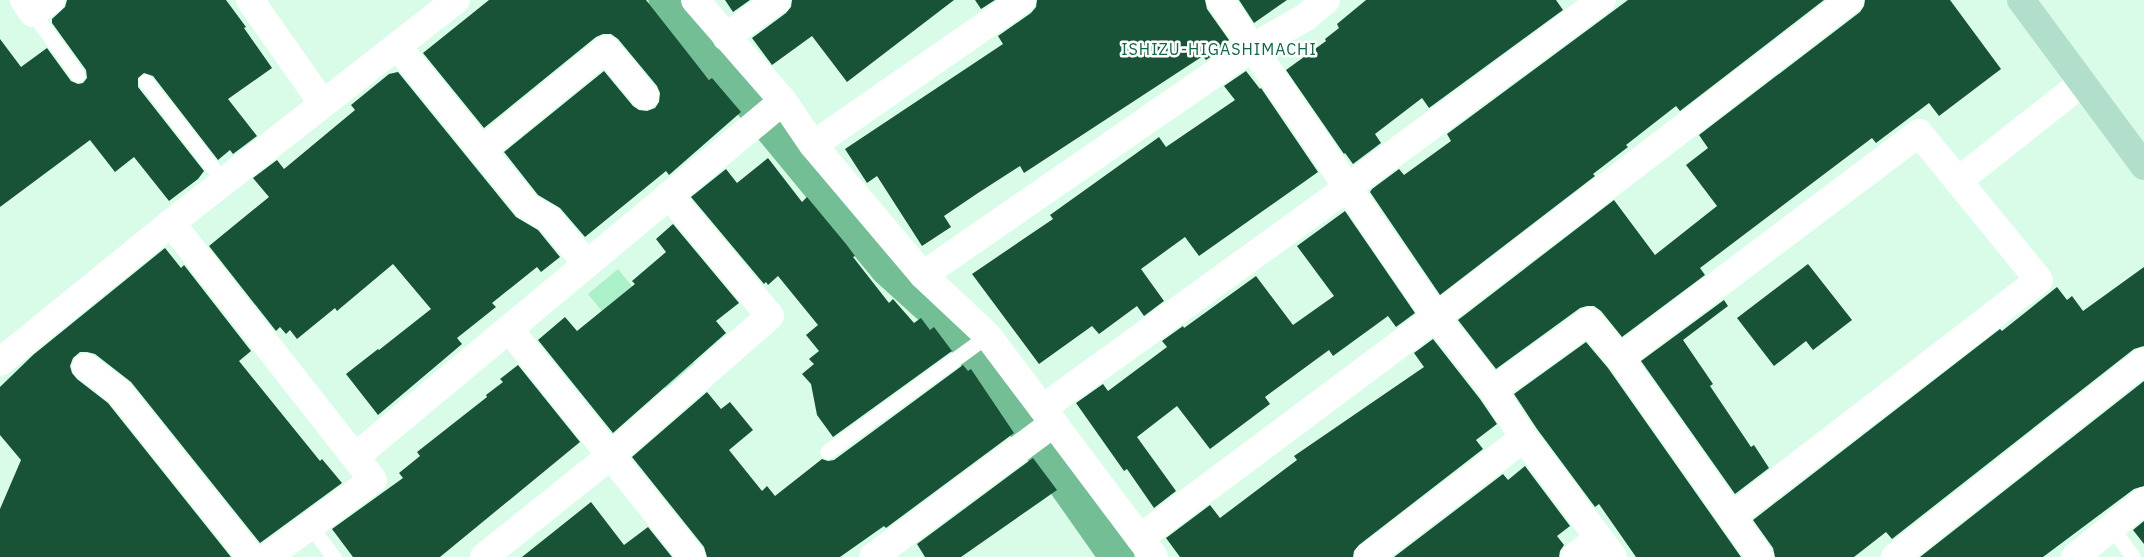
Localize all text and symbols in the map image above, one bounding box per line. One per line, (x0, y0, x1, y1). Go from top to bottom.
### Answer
district label: ISHIZU-HIGASHIMACHI (1121, 39, 1317, 59)

